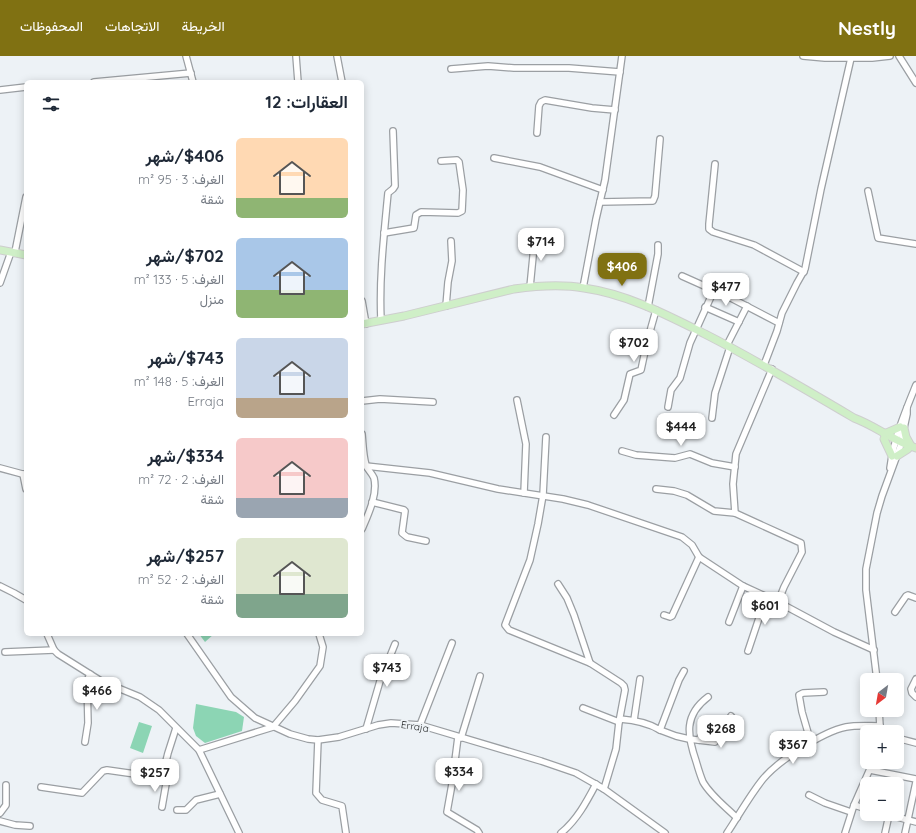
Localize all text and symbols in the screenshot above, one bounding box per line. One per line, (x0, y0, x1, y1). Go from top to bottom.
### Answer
text: Nestly (838, 16, 896, 40)
text: المحفوظات (20, 17, 83, 35)
text: الاتجاهات (105, 17, 159, 35)
text: الخريطة (181, 17, 225, 35)
text: العقارات: 12 (265, 91, 348, 112)
icon: filters (40, 93, 62, 115)
text: $406/شهر (146, 145, 224, 166)
icon: home (268, 154, 316, 202)
text: الغرف: 3 · 95 m² (138, 171, 224, 187)
text: شقة (201, 191, 224, 207)
pin: $714 (517, 228, 565, 262)
text: $714 (527, 233, 555, 249)
text: $702/شهر (146, 245, 224, 266)
pin: $406 (598, 253, 646, 287)
icon: home (268, 254, 316, 302)
text: $406 (607, 258, 637, 274)
text: الغرف: 5 · 133 m² (134, 271, 224, 287)
pin: $477 (702, 273, 750, 307)
text: $477 (711, 278, 741, 294)
text: منزل (200, 291, 224, 307)
pin: $702 (610, 329, 658, 363)
text: $702 (619, 334, 649, 350)
text: $743/شهر (148, 347, 224, 368)
icon: home (268, 354, 316, 402)
text: الغرف: 5 · 148 m² (134, 373, 224, 389)
text: Erraja (187, 393, 224, 409)
pin: $444 (657, 413, 705, 447)
text: $444 (666, 418, 696, 434)
text: $334/شهر (147, 445, 224, 466)
icon: home (268, 454, 316, 502)
text: الغرف: 2 · 72 m² (138, 471, 224, 487)
text: شقة (201, 491, 224, 507)
text: $257/شهر (147, 545, 224, 566)
icon: home (268, 554, 316, 602)
text: الغرف: 2 · 52 m² (138, 571, 224, 587)
text: شقة (201, 591, 224, 607)
pin: $601 (741, 592, 789, 626)
text: $601 (751, 597, 779, 613)
pin: $743 (363, 654, 411, 688)
text: $743 (372, 659, 402, 675)
north arrow (860, 673, 904, 717)
map controls (860, 673, 904, 821)
pin: $466 (73, 677, 121, 711)
text: $466 (82, 682, 112, 698)
pin: $268 (697, 715, 745, 749)
street label: Erraja (400, 718, 430, 735)
text: $268 (706, 720, 736, 736)
button: + (860, 725, 904, 769)
pin: $367 (769, 731, 817, 765)
text: $367 (778, 736, 808, 752)
pin: $334 (435, 758, 483, 792)
pin: $257 (131, 759, 179, 793)
text: $334 (444, 763, 474, 779)
text: $257 (140, 764, 170, 780)
button: − (860, 777, 904, 821)

